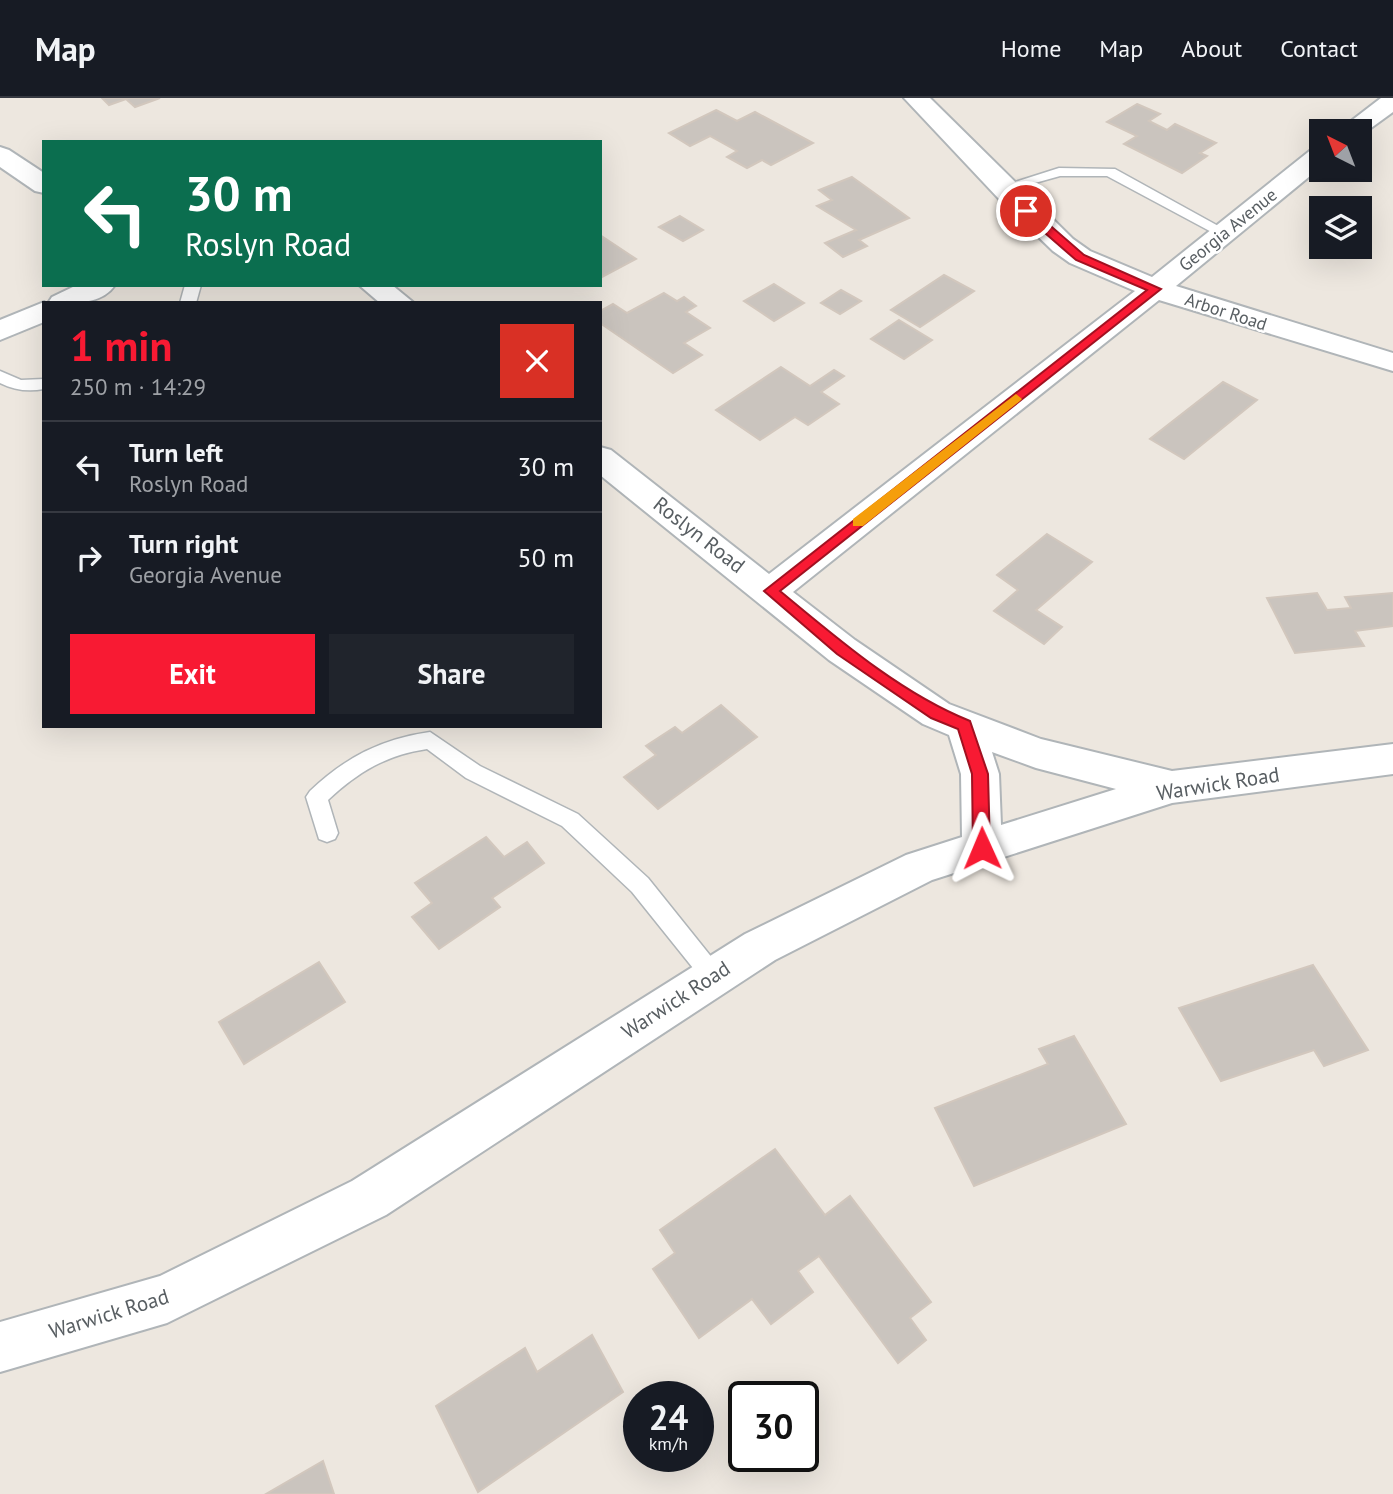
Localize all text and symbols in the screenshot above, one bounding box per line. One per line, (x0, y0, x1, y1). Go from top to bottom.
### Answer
text: Map (35, 27, 96, 70)
text: Home (1001, 33, 1061, 64)
text: Map (1099, 33, 1143, 64)
text: About (1181, 33, 1242, 64)
text: Contact (1280, 33, 1358, 64)
north arrow (1309, 119, 1372, 182)
map controls (1309, 119, 1372, 259)
text: 30 m (185, 161, 292, 225)
icon: left (70, 168, 161, 259)
pin (996, 181, 1056, 241)
street label: Georgia Avenue (1174, 183, 1281, 276)
icon: arrive (1007, 192, 1045, 230)
button: layers (1309, 196, 1372, 259)
text: Roslyn Road (185, 223, 351, 265)
street label: Arbor Road (1182, 287, 1270, 336)
text: 1 min (70, 318, 172, 373)
button: close (500, 324, 574, 398)
text: 250 m · 14:29 (70, 372, 206, 401)
text: Turn left (129, 436, 223, 469)
icon: left (70, 448, 108, 486)
text: 30 m (518, 450, 574, 483)
text: Roslyn Road (129, 469, 248, 498)
street label: Roslyn Road (648, 490, 751, 579)
text: Turn right (129, 527, 238, 560)
icon: right (70, 539, 108, 577)
text: 50 m (518, 541, 574, 574)
text: Georgia Avenue (129, 560, 282, 589)
button: Exit (70, 634, 315, 714)
button: Share (329, 634, 574, 714)
street label: Warwick Road (1155, 760, 1281, 807)
position arrow (945, 811, 1019, 885)
street label: Warwick Road (616, 954, 735, 1045)
street label: Warwick Road (46, 1282, 172, 1345)
speed limit sign: 30 (728, 1381, 819, 1472)
text: 24 (649, 1394, 688, 1440)
text: km/h (649, 1432, 688, 1455)

